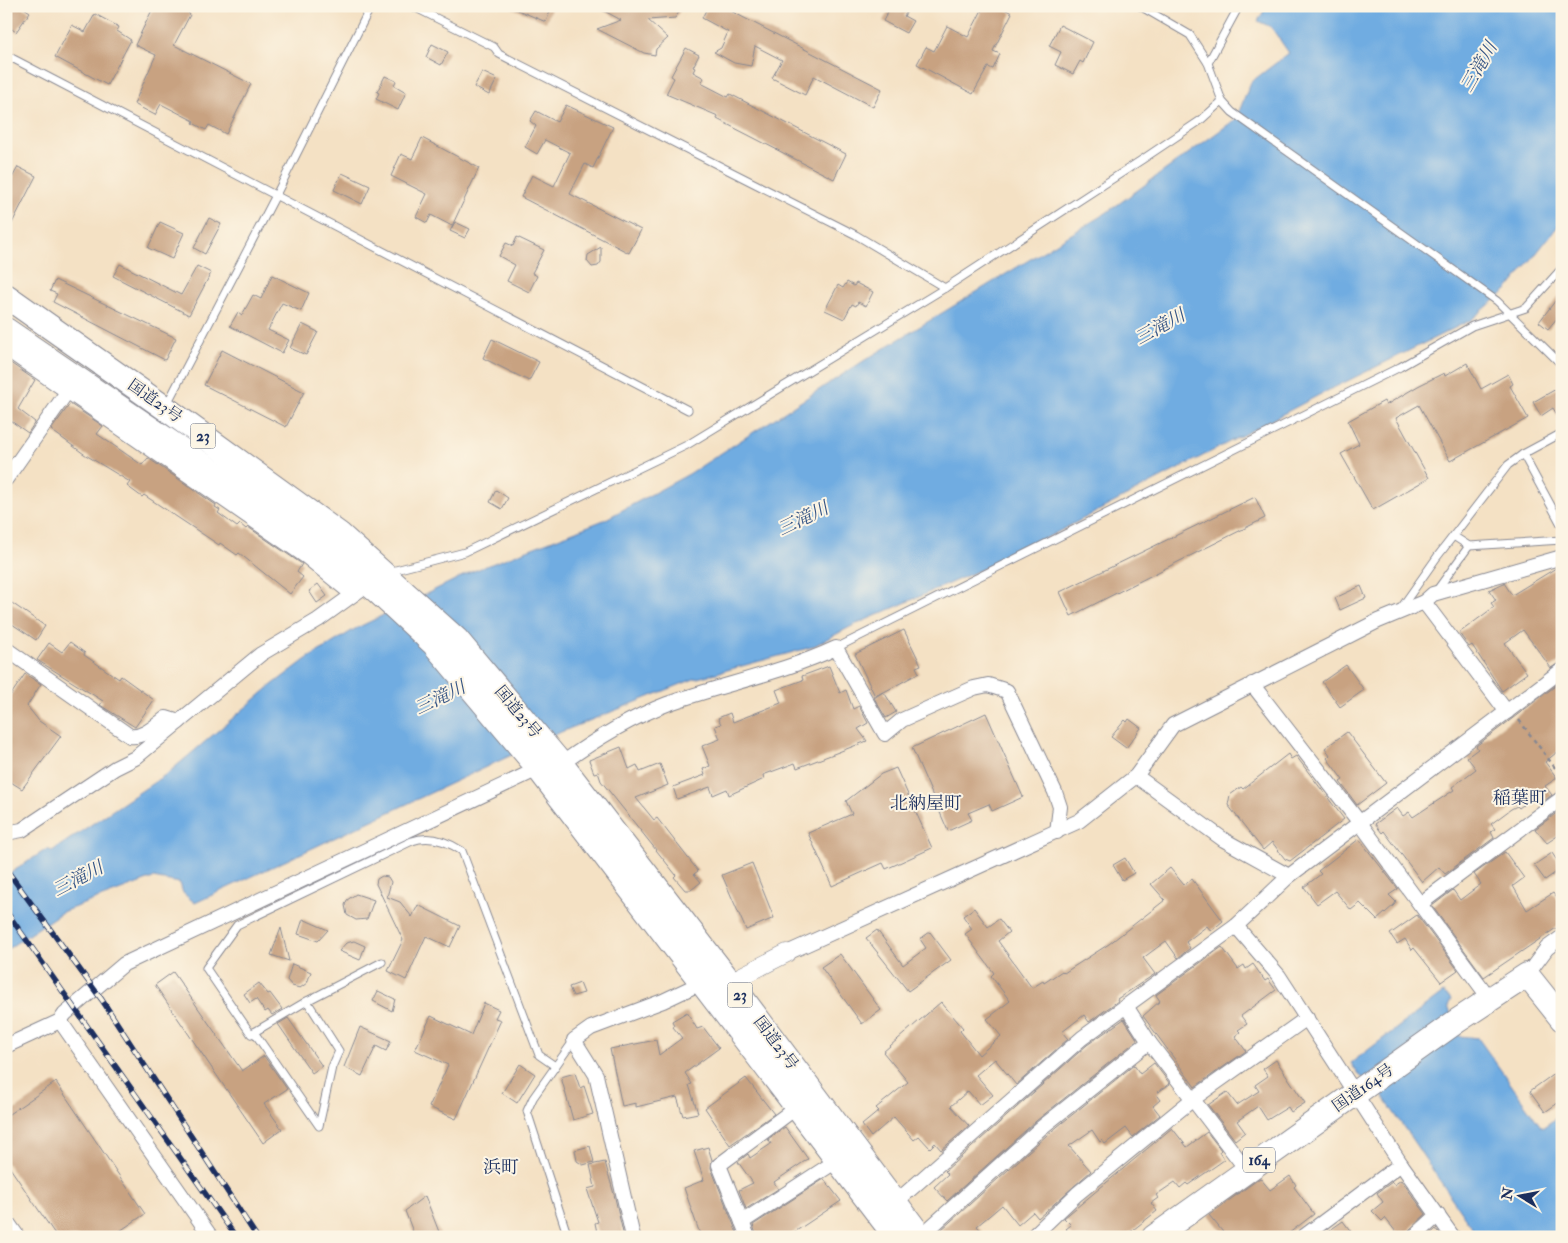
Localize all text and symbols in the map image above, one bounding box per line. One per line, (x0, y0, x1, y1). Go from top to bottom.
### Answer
water label: 三滝川 (1456, 36, 1503, 96)
water label: 三滝川 (1131, 303, 1191, 350)
street label: 国道23号 (124, 375, 186, 427)
road number: 23 (190, 424, 216, 448)
water label: 三滝川 (774, 496, 834, 541)
water label: 三滝川 (411, 675, 471, 720)
street label: 国道23号 (490, 682, 546, 742)
district label: 稲葉町 (1493, 787, 1547, 810)
district label: 北納屋町 (890, 792, 962, 815)
water label: 三滝川 (49, 855, 109, 902)
road number: 23 (728, 982, 752, 1008)
street label: 国道23号 (749, 1012, 803, 1074)
street label: 国道164号 (1328, 1060, 1398, 1116)
road number: 164 (1243, 1148, 1275, 1172)
district label: 浜町 (483, 1156, 519, 1179)
north arrow (1496, 1170, 1546, 1220)
text: N (1498, 1186, 1517, 1202)

